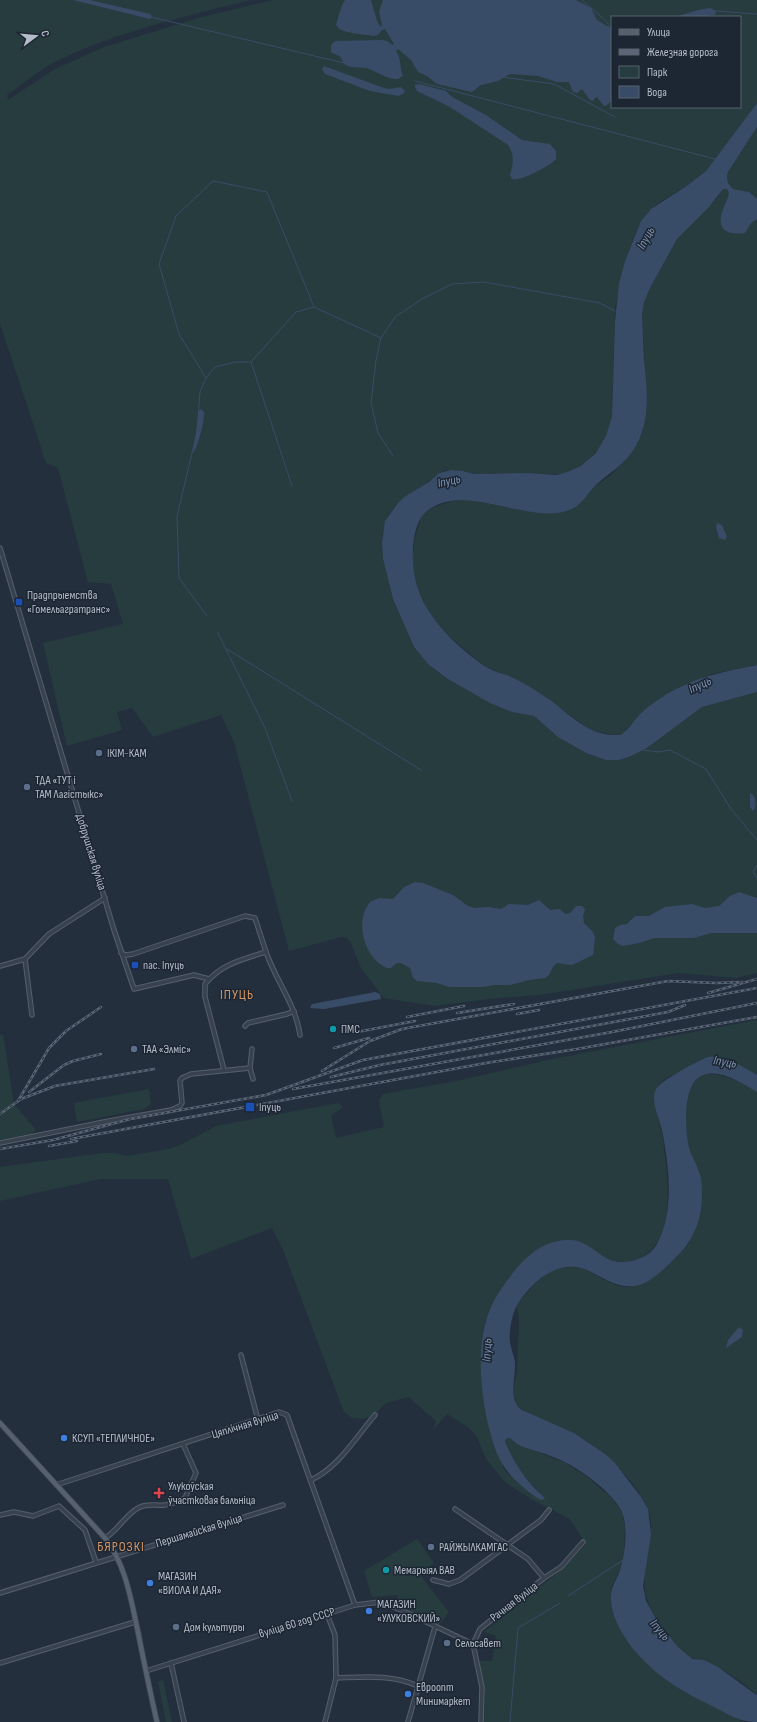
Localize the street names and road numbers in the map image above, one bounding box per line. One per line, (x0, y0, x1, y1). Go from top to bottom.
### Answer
street label: Добрушская вуліца (72, 812, 110, 892)
street label: Цяплічная вуліца (210, 1408, 281, 1442)
street label: Першамайская вуліца (154, 1511, 244, 1551)
street label: Рачная вуліца (487, 1579, 541, 1625)
street label: вуліца 60 год СССР (257, 1604, 337, 1642)

